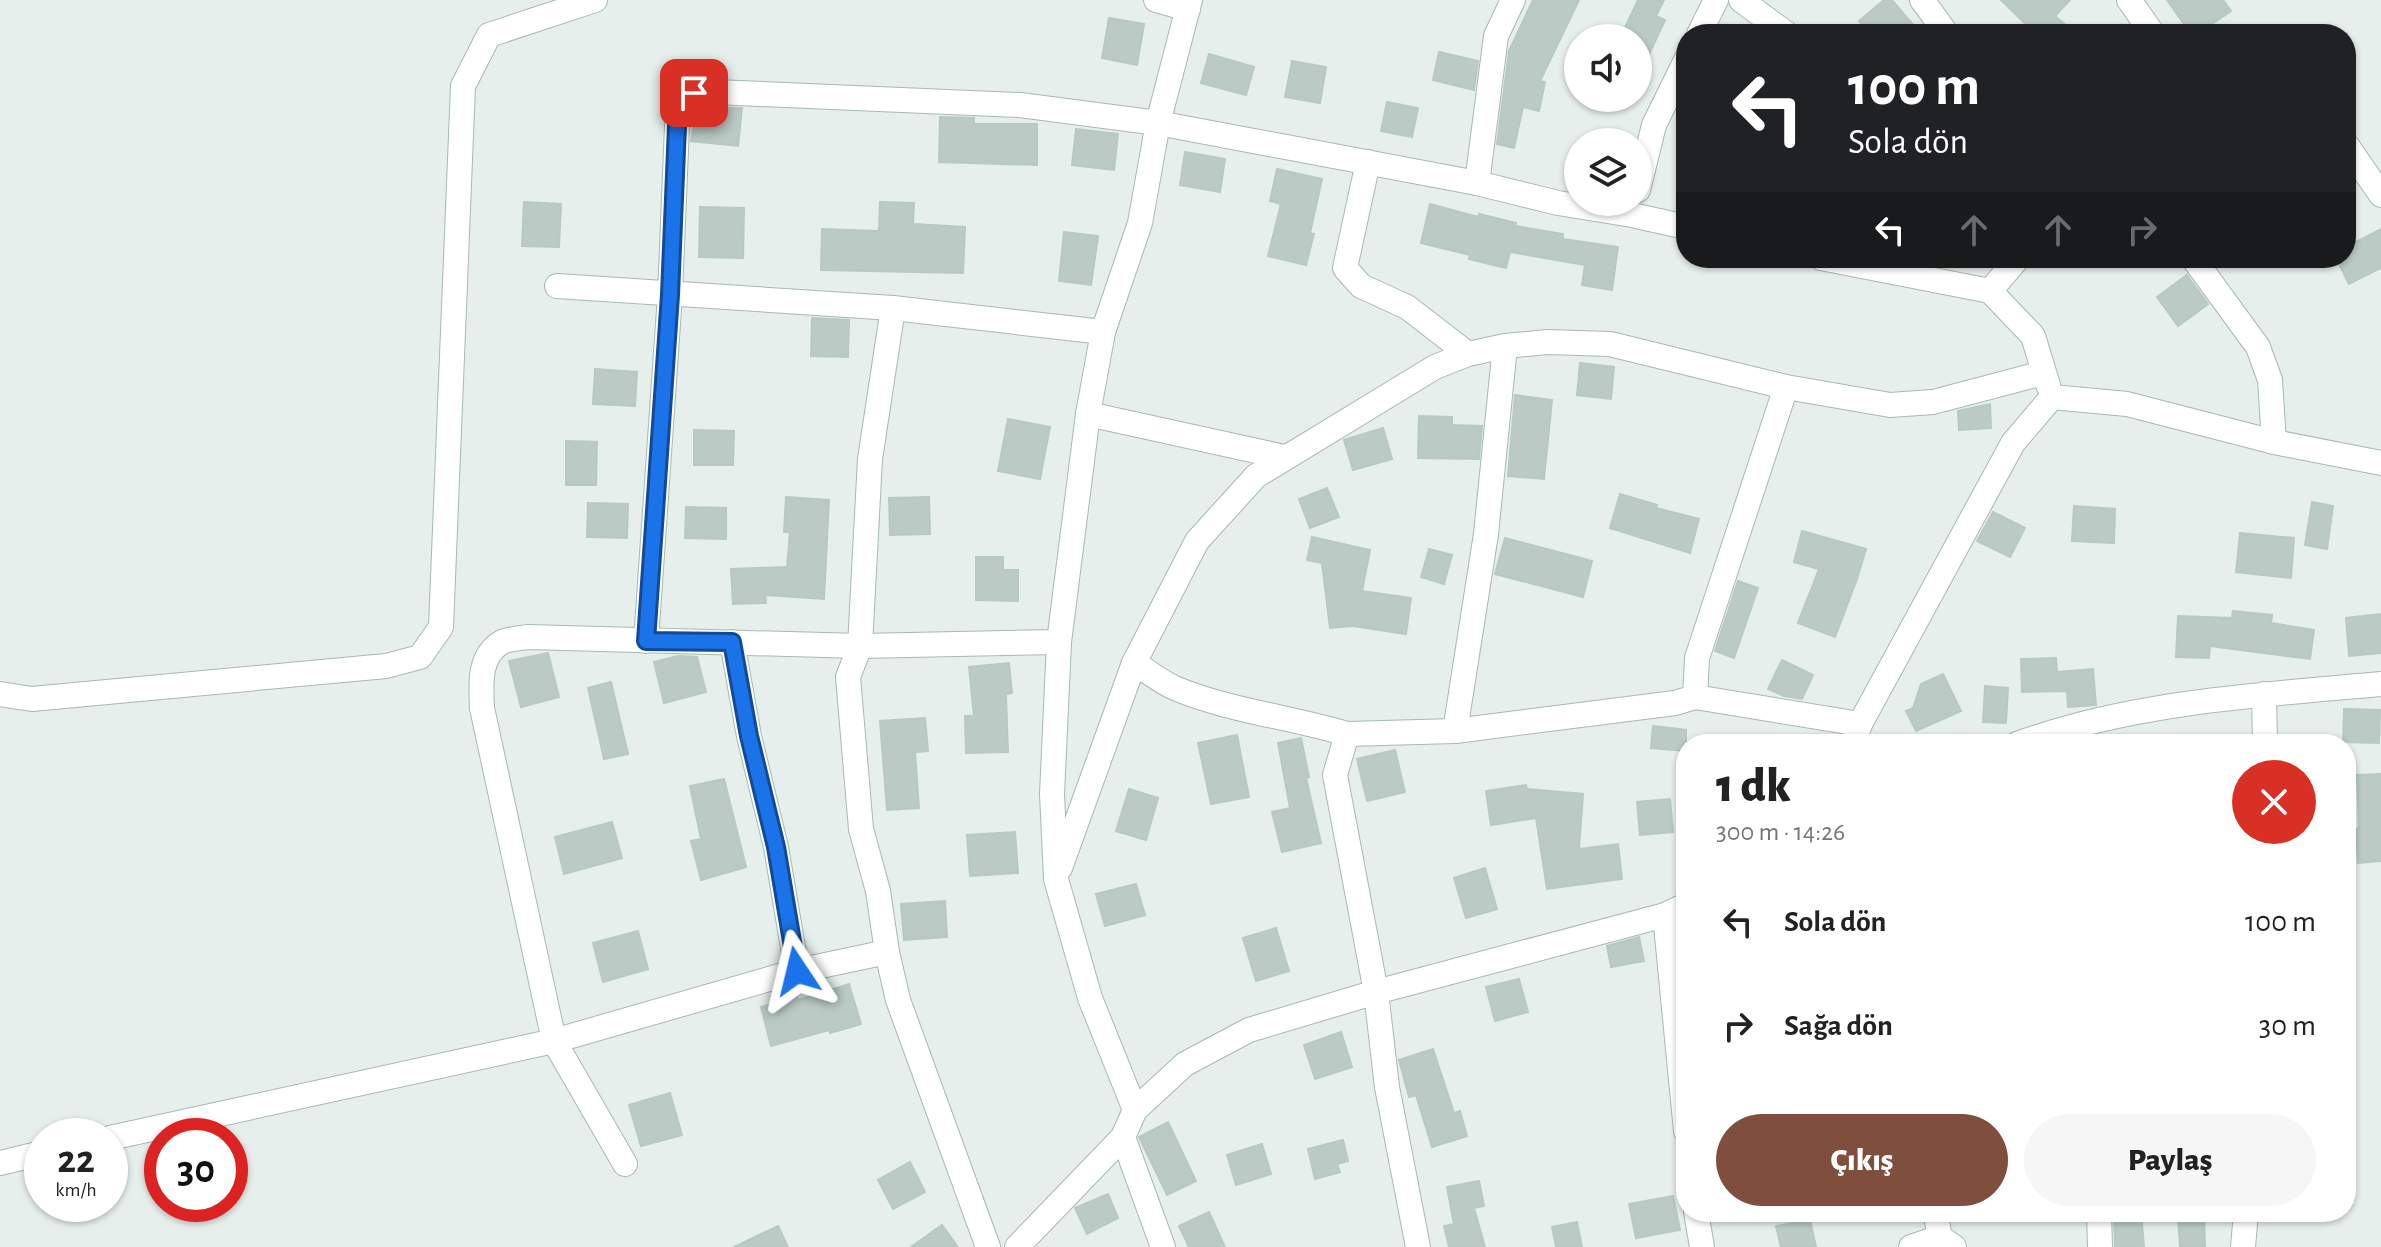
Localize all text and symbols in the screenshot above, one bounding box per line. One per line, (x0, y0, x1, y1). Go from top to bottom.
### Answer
map controls (1564, 24, 1652, 216)
button: sound (1564, 24, 1652, 112)
icon: left (1716, 56, 1820, 160)
pin (660, 59, 728, 127)
text: 100 m (1848, 59, 1980, 115)
icon: arrive (672, 71, 716, 115)
text: Sola dön (1848, 124, 1968, 160)
button: layers (1564, 128, 1652, 216)
icon: left (1868, 208, 1912, 252)
icon: ahead (1952, 208, 1996, 252)
icon: ahead (2036, 208, 2080, 252)
icon: right (2120, 208, 2164, 252)
button: close (2232, 760, 2316, 844)
text: 1 dk (1716, 763, 1791, 811)
text: 300 m · 14:26 (1716, 819, 1845, 845)
icon: left (1716, 900, 1760, 944)
text: Sola dön (1784, 907, 1886, 937)
text: 100 m (2245, 907, 2316, 937)
position arrow (755, 929, 839, 1013)
icon: right (1716, 1004, 1760, 1048)
text: Sağa dön (1784, 1011, 1893, 1041)
text: 30 m (2259, 1011, 2316, 1041)
button: Çıkış (1716, 1114, 2008, 1206)
button: Paylaş (2024, 1114, 2316, 1206)
speed limit sign: 30 (144, 1118, 248, 1222)
text: 22 (57, 1140, 95, 1180)
text: km/h (55, 1180, 97, 1200)

